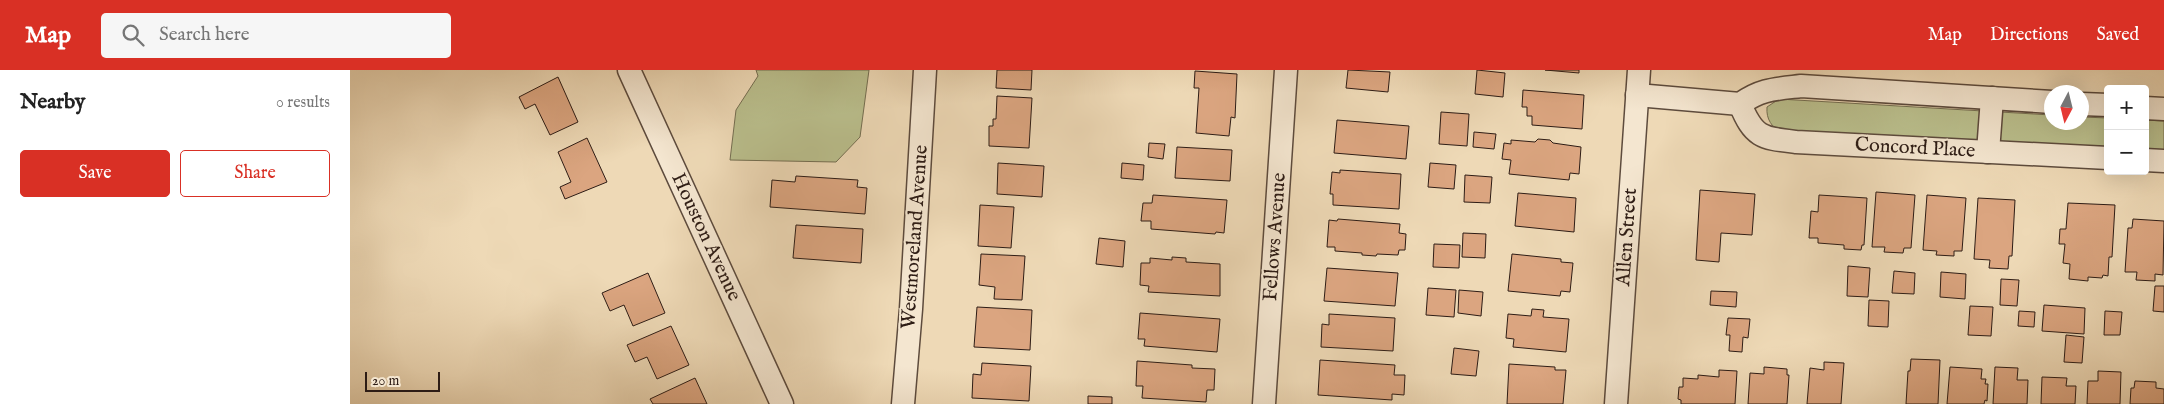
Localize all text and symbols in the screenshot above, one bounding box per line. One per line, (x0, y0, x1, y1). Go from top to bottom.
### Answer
search box (101, 13, 451, 58)
text: Map (25, 20, 71, 51)
icon: search (119, 21, 147, 49)
text: Search here (159, 23, 250, 47)
text: Map (1928, 24, 1962, 47)
text: Directions (1990, 24, 2068, 47)
text: Saved (2096, 24, 2139, 47)
north arrow (2044, 85, 2089, 130)
map controls (2104, 85, 2149, 175)
button: + (2104, 85, 2149, 130)
text: Nearby (20, 89, 85, 116)
text: 0 results (276, 93, 330, 113)
button: − (2104, 130, 2149, 175)
street label: Concord Place (1854, 132, 1976, 164)
street label: Westmoreland Avenue (896, 144, 934, 330)
button: Save (20, 150, 170, 197)
button: Share (180, 150, 330, 197)
street label: Houston Avenue (665, 169, 747, 305)
street label: Fellows Avenue (1258, 172, 1292, 302)
street label: Allen Street (1611, 187, 1643, 288)
scale bar (365, 369, 440, 392)
text: 20 m (372, 372, 399, 390)

